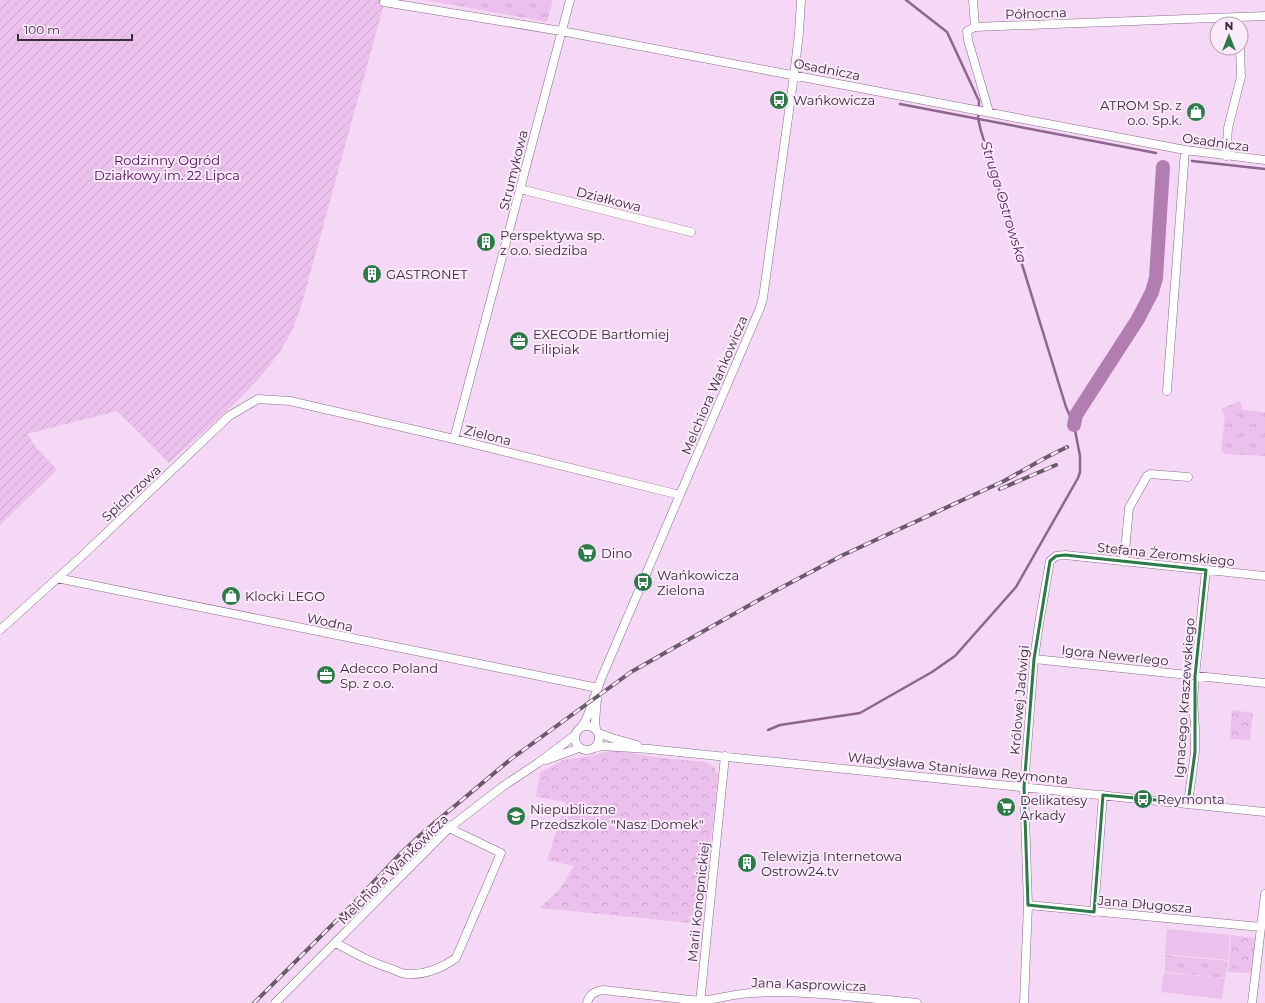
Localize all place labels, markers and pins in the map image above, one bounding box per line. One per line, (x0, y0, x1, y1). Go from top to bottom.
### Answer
bus stop icon: Wańkowicza (768, 89, 790, 111)
place label: Wańkowicza (793, 92, 875, 108)
place label: ATROM Sp. z o.o. Sp.k. (1100, 97, 1182, 128)
shop icon: ATROM Sp. z o.o. Sp.k. (1185, 101, 1207, 123)
place label: Perspektywa sp. z o.o. siedziba (500, 227, 605, 258)
building icon: Perspektywa sp. z o.o. siedziba (475, 231, 497, 253)
building icon: GASTRONET (361, 263, 383, 285)
place label: GASTRONET (386, 266, 468, 282)
place label: EXECODE Bartłomiej Filipiak (533, 326, 669, 357)
office icon: EXECODE Bartłomiej Filipiak (508, 330, 530, 352)
supermarket icon: Dino (576, 542, 598, 564)
place label: Dino (601, 545, 632, 561)
place label: Wańkowicza Zielona (657, 567, 739, 598)
bus stop icon: Wańkowicza Zielona (632, 571, 654, 593)
shop icon: Klocki LEGO (220, 585, 242, 607)
place label: Klocki LEGO (245, 588, 325, 604)
place label: Adecco Poland Sp. z o.o. (340, 660, 438, 691)
office icon: Adecco Poland Sp. z o.o. (315, 664, 337, 686)
bus stop icon: Reymonta (1132, 788, 1154, 810)
place label: Reymonta (1157, 791, 1225, 807)
place label: Delikatesy Arkady (1020, 792, 1088, 823)
supermarket icon: Delikatesy Arkady (995, 796, 1017, 818)
place label: Niepubliczne Przedszkole "Nasz Domek" (530, 801, 703, 832)
school or university icon: Niepubliczne Przedszkole "Nasz Domek" (505, 805, 527, 827)
place label: Telewizja Internetowa Ostrow24.tv (761, 848, 902, 879)
building icon: Telewizja Internetowa Ostrow24.tv (736, 852, 758, 874)

